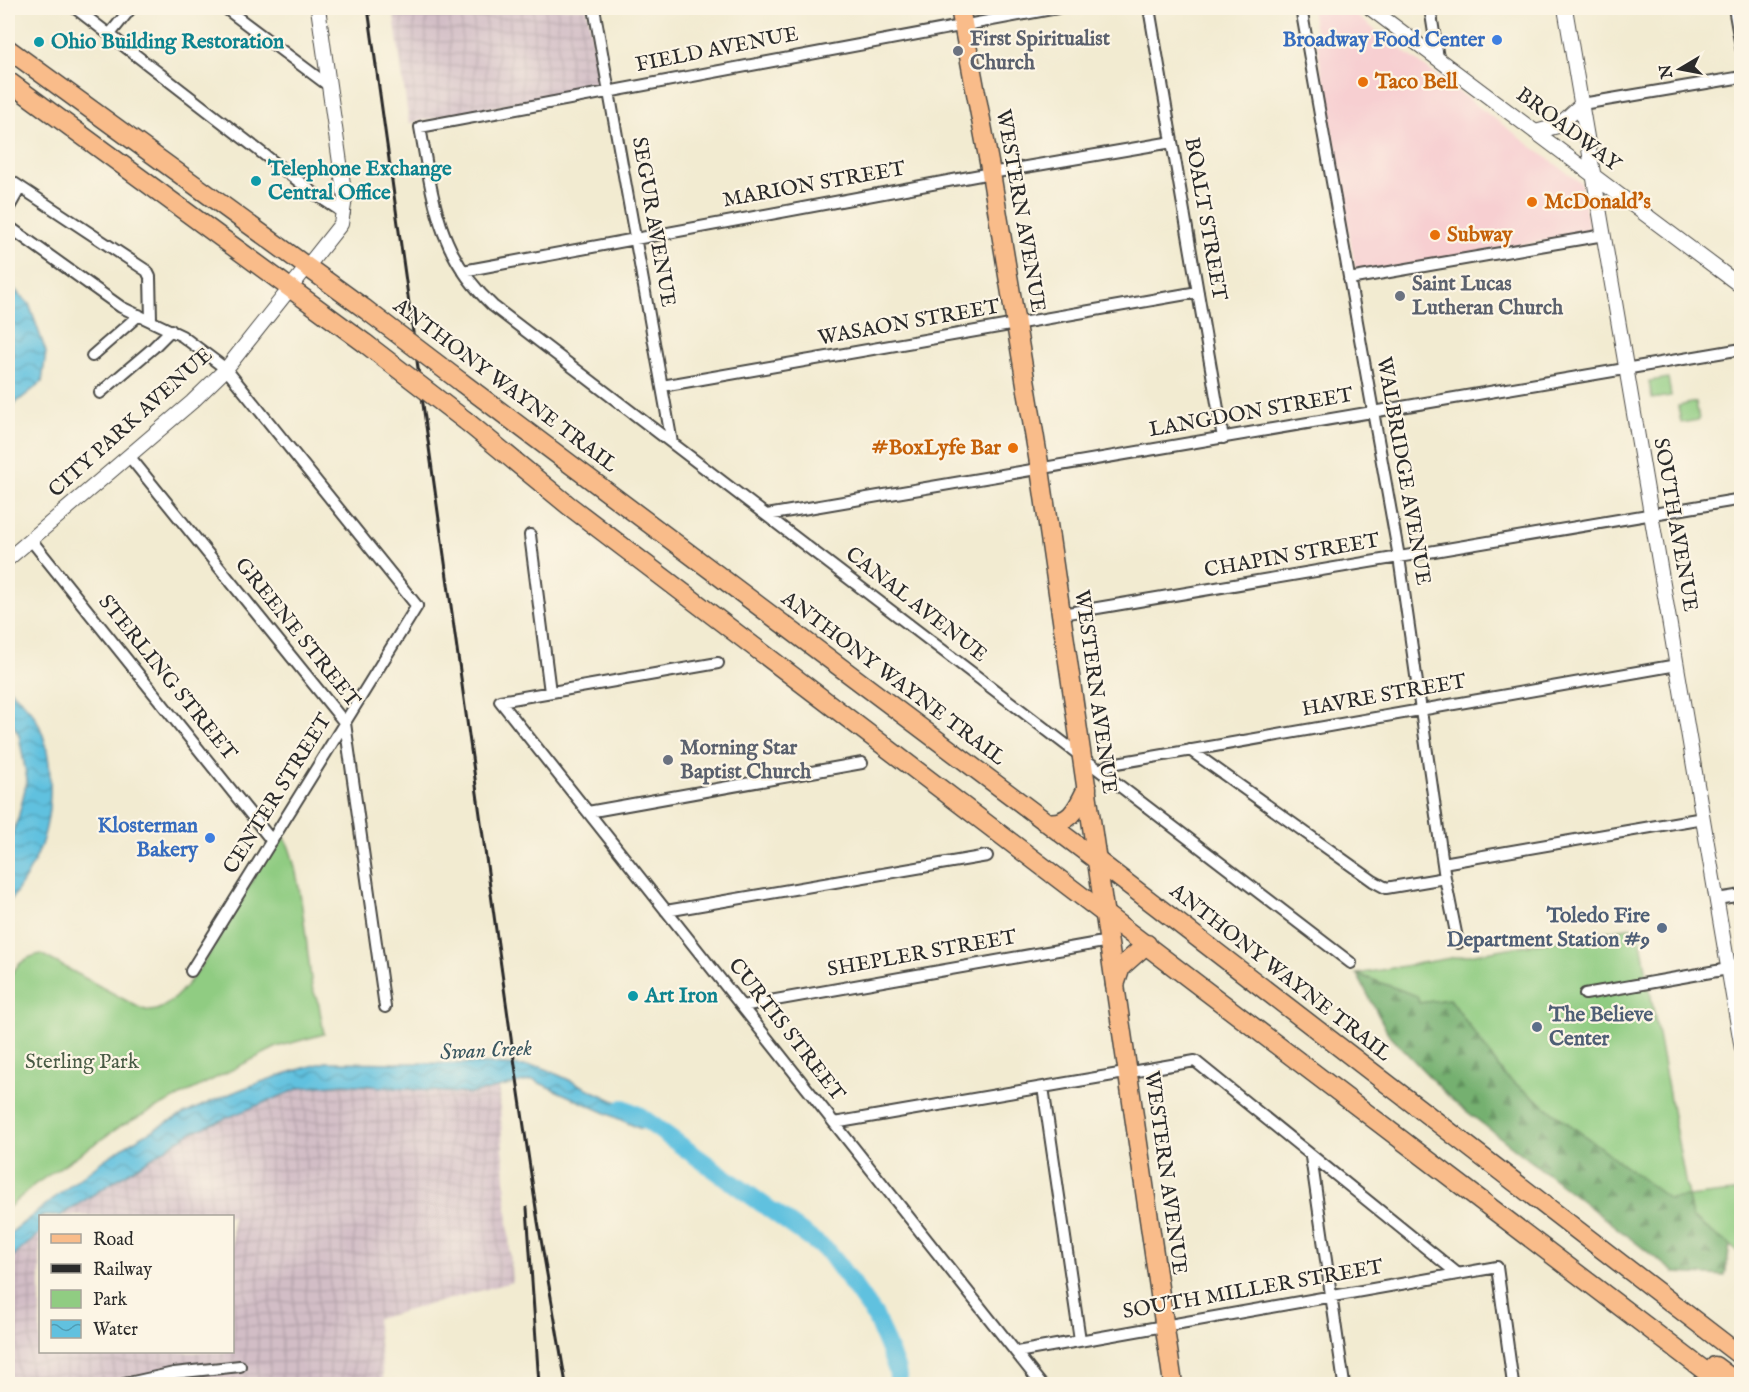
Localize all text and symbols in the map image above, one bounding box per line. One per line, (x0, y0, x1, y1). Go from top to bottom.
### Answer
street label: FIELD AVENUE (633, 21, 801, 79)
place label: First Spiritualist Church (970, 26, 1111, 77)
place label: Broadway Food Center (1283, 27, 1485, 54)
place label: Ohio Building Restoration (51, 29, 284, 56)
marker: Broadway Food Center (1490, 33, 1504, 47)
marker: Ohio Building Restoration (32, 35, 46, 49)
north arrow (1650, 39, 1710, 99)
marker: First Spiritualist Church (951, 44, 965, 58)
text: N (1656, 63, 1678, 81)
place label: Taco Bell (1374, 69, 1459, 96)
marker: Taco Bell (1356, 75, 1370, 89)
street label: BROADWAY (1510, 82, 1627, 179)
street label: WESTERN AVENUE (989, 107, 1051, 315)
street label: SEGUR AVENUE (625, 135, 681, 309)
street label: BOALT STREET (1177, 135, 1233, 303)
place label: Telephone Exchange Central Office (267, 156, 452, 207)
street label: MARION STREET (721, 156, 908, 214)
marker: Telephone Exchange Central Office (249, 174, 263, 188)
place label: McDonald's (1544, 189, 1651, 216)
marker: McDonald's (1525, 195, 1539, 209)
place label: Subway (1447, 222, 1513, 249)
marker: Subway (1428, 228, 1442, 242)
place label: Saint Lucas Lutheran Church (1412, 271, 1564, 322)
marker: Saint Lucas Lutheran Church (1393, 289, 1407, 303)
street label: ANTHONY WAYNE TRAIL (387, 292, 623, 479)
street label: WASAON STREET (816, 294, 1003, 352)
street label: CITY PARK AVENUE (43, 342, 219, 504)
street label: WALBRIDGE AVENUE (1370, 355, 1436, 587)
street label: LANGDON STREET (1147, 382, 1356, 444)
place label: #BoxLyfe Bar (872, 435, 1001, 462)
street label: SOUTH AVENUE (1646, 436, 1704, 614)
marker: #BoxLyfe Bar (1006, 441, 1020, 455)
street label: CHAPIN STREET (1202, 527, 1382, 585)
street label: CANAL AVENUE (840, 541, 992, 669)
street label: GREENE STREET (228, 553, 366, 714)
street label: ANTHONY WAYNE TRAIL (775, 585, 1011, 772)
street label: WESTERN AVENUE (1067, 588, 1123, 796)
street label: STERLING STREET (92, 589, 243, 767)
street label: HAVRE STREET (1300, 668, 1469, 724)
street label: CENTER STREET (218, 708, 339, 879)
place label: Morning Star Baptist Church (680, 735, 812, 786)
marker: Morning Star Baptist Church (661, 753, 675, 767)
place label: Klosterman Bakery (97, 813, 199, 864)
marker: Klosterman Bakery (203, 831, 217, 845)
street label: ANTHONY WAYNE TRAIL (1163, 877, 1396, 1068)
place label: Toledo Fire Department Station #9 (1447, 903, 1650, 954)
marker: Toledo Fire Department Station #9 (1655, 921, 1669, 935)
street label: SHEPLER STREET (825, 924, 1019, 984)
street label: CURTIS STREET (722, 953, 851, 1108)
place label: Art Iron (644, 983, 718, 1010)
marker: Art Iron (626, 989, 640, 1003)
place label: The Believe Center (1548, 1002, 1653, 1053)
marker: The Believe Center (1530, 1020, 1544, 1034)
water label: Swan Creek (439, 1035, 533, 1067)
park label: Sterling Park (25, 1049, 140, 1076)
street label: WESTERN AVENUE (1137, 1069, 1193, 1277)
legend (39, 1215, 234, 1353)
text: Road (93, 1229, 134, 1252)
street label: SOUTH MILLER STREET (1121, 1254, 1386, 1326)
text: Railway (93, 1259, 152, 1282)
text: Park (93, 1289, 128, 1312)
text: Water (93, 1319, 138, 1342)

